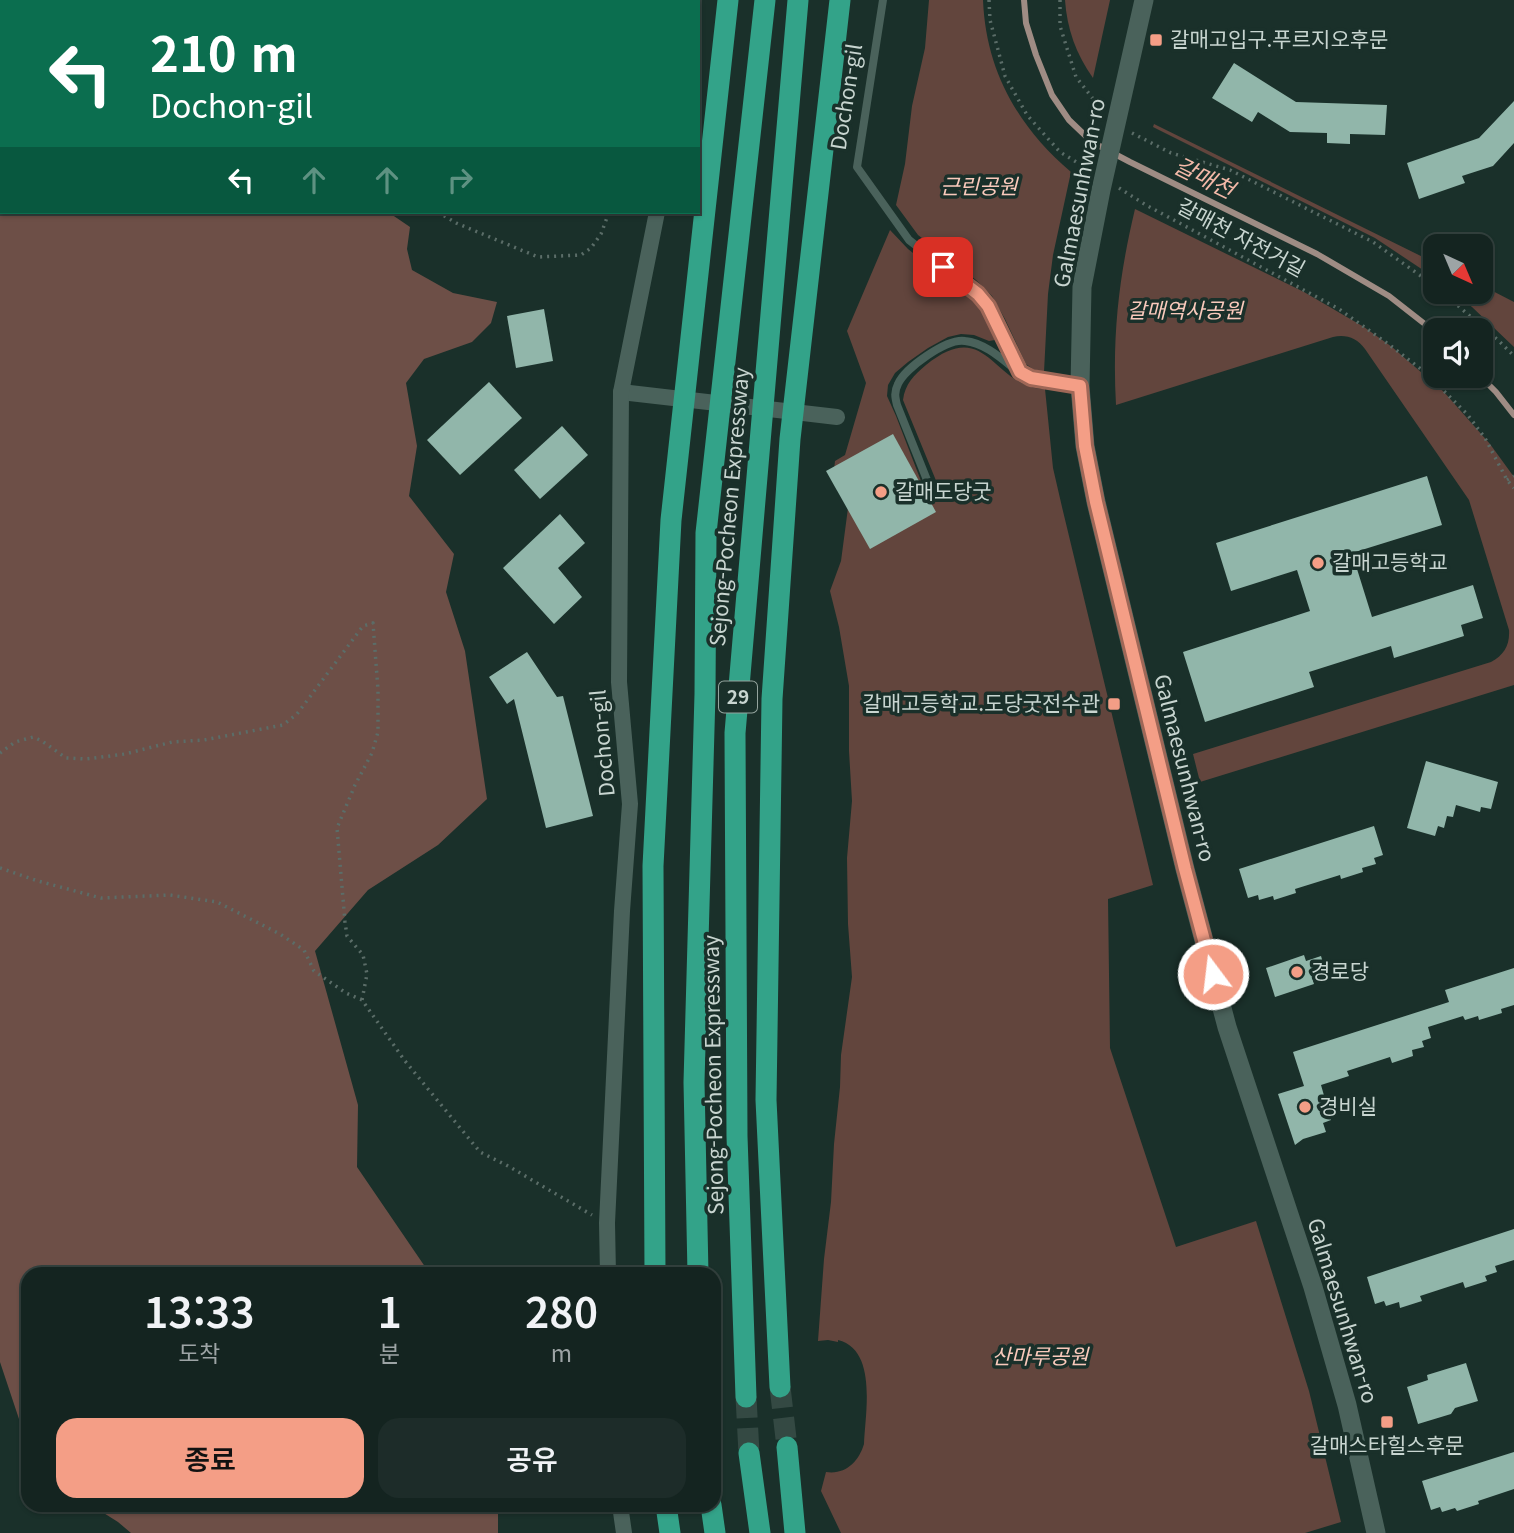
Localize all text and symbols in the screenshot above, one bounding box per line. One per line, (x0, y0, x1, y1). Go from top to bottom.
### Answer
text: 210 m (150, 15, 298, 86)
place label: 갈매고입구.푸르지오후문 (1170, 23, 1388, 53)
icon: left (35, 28, 126, 119)
marker: 갈매고입구.푸르지오후문 (1148, 32, 1164, 48)
street label: Dochon-gil (822, 41, 868, 152)
text: Dochon-gil (150, 81, 313, 127)
street label: Galmaesunhwan-ro (1045, 95, 1111, 290)
water label: 갈매천 (1169, 147, 1243, 207)
icon: left (222, 161, 260, 199)
icon: ahead (295, 161, 333, 199)
icon: ahead (368, 161, 406, 199)
icon: right (441, 161, 479, 199)
park label: 근린공원 (940, 170, 1019, 200)
street label: 갈매천 자전거길 (1173, 190, 1311, 283)
north arrow (1423, 234, 1493, 304)
map controls (1423, 234, 1493, 388)
pin (913, 237, 973, 297)
icon: arrive (924, 248, 962, 286)
park label: 갈매역사공원 (1127, 294, 1245, 324)
button: sound (1423, 318, 1493, 388)
street label: Sejong-Pocheon Expressway (701, 366, 755, 648)
place label: 갈매도당굿 (895, 475, 992, 505)
marker: 갈매도당굿 (873, 484, 889, 500)
place label: 갈매고등학교 (1332, 546, 1448, 576)
marker: 갈매고등학교 (1310, 555, 1326, 571)
street label: Galmaesunhwan-ro (1148, 671, 1224, 864)
road number: 29 (719, 682, 757, 712)
place label: 갈매고등학교.도당굿전수관 (862, 687, 1100, 717)
street label: Dochon-gil (581, 689, 621, 798)
marker: 갈매고등학교.도당굿전수관 (1106, 696, 1122, 712)
street label: Sejong-Pocheon Expressway (695, 935, 729, 1215)
position arrow (1176, 937, 1250, 1011)
place label: 경로당 (1311, 955, 1369, 985)
marker: 경로당 (1289, 964, 1305, 980)
place label: 경비실 (1319, 1090, 1377, 1120)
marker: 경비실 (1297, 1099, 1313, 1115)
street label: Galmaesunhwan-ro (1301, 1214, 1386, 1407)
text: 13:33 (144, 1279, 255, 1340)
text: 1 (378, 1279, 402, 1340)
text: 280 (525, 1279, 598, 1340)
text: 도착 (178, 1335, 220, 1369)
text: 분 (379, 1335, 400, 1369)
text: m (551, 1335, 572, 1369)
park label: 산마루공원 (992, 1340, 1090, 1370)
marker: 갈매스타힐스후문 (1379, 1414, 1395, 1430)
button: 종료 (56, 1418, 364, 1498)
button: 공유 (378, 1418, 686, 1498)
place label: 갈매스타힐스후문 (1310, 1429, 1464, 1459)

